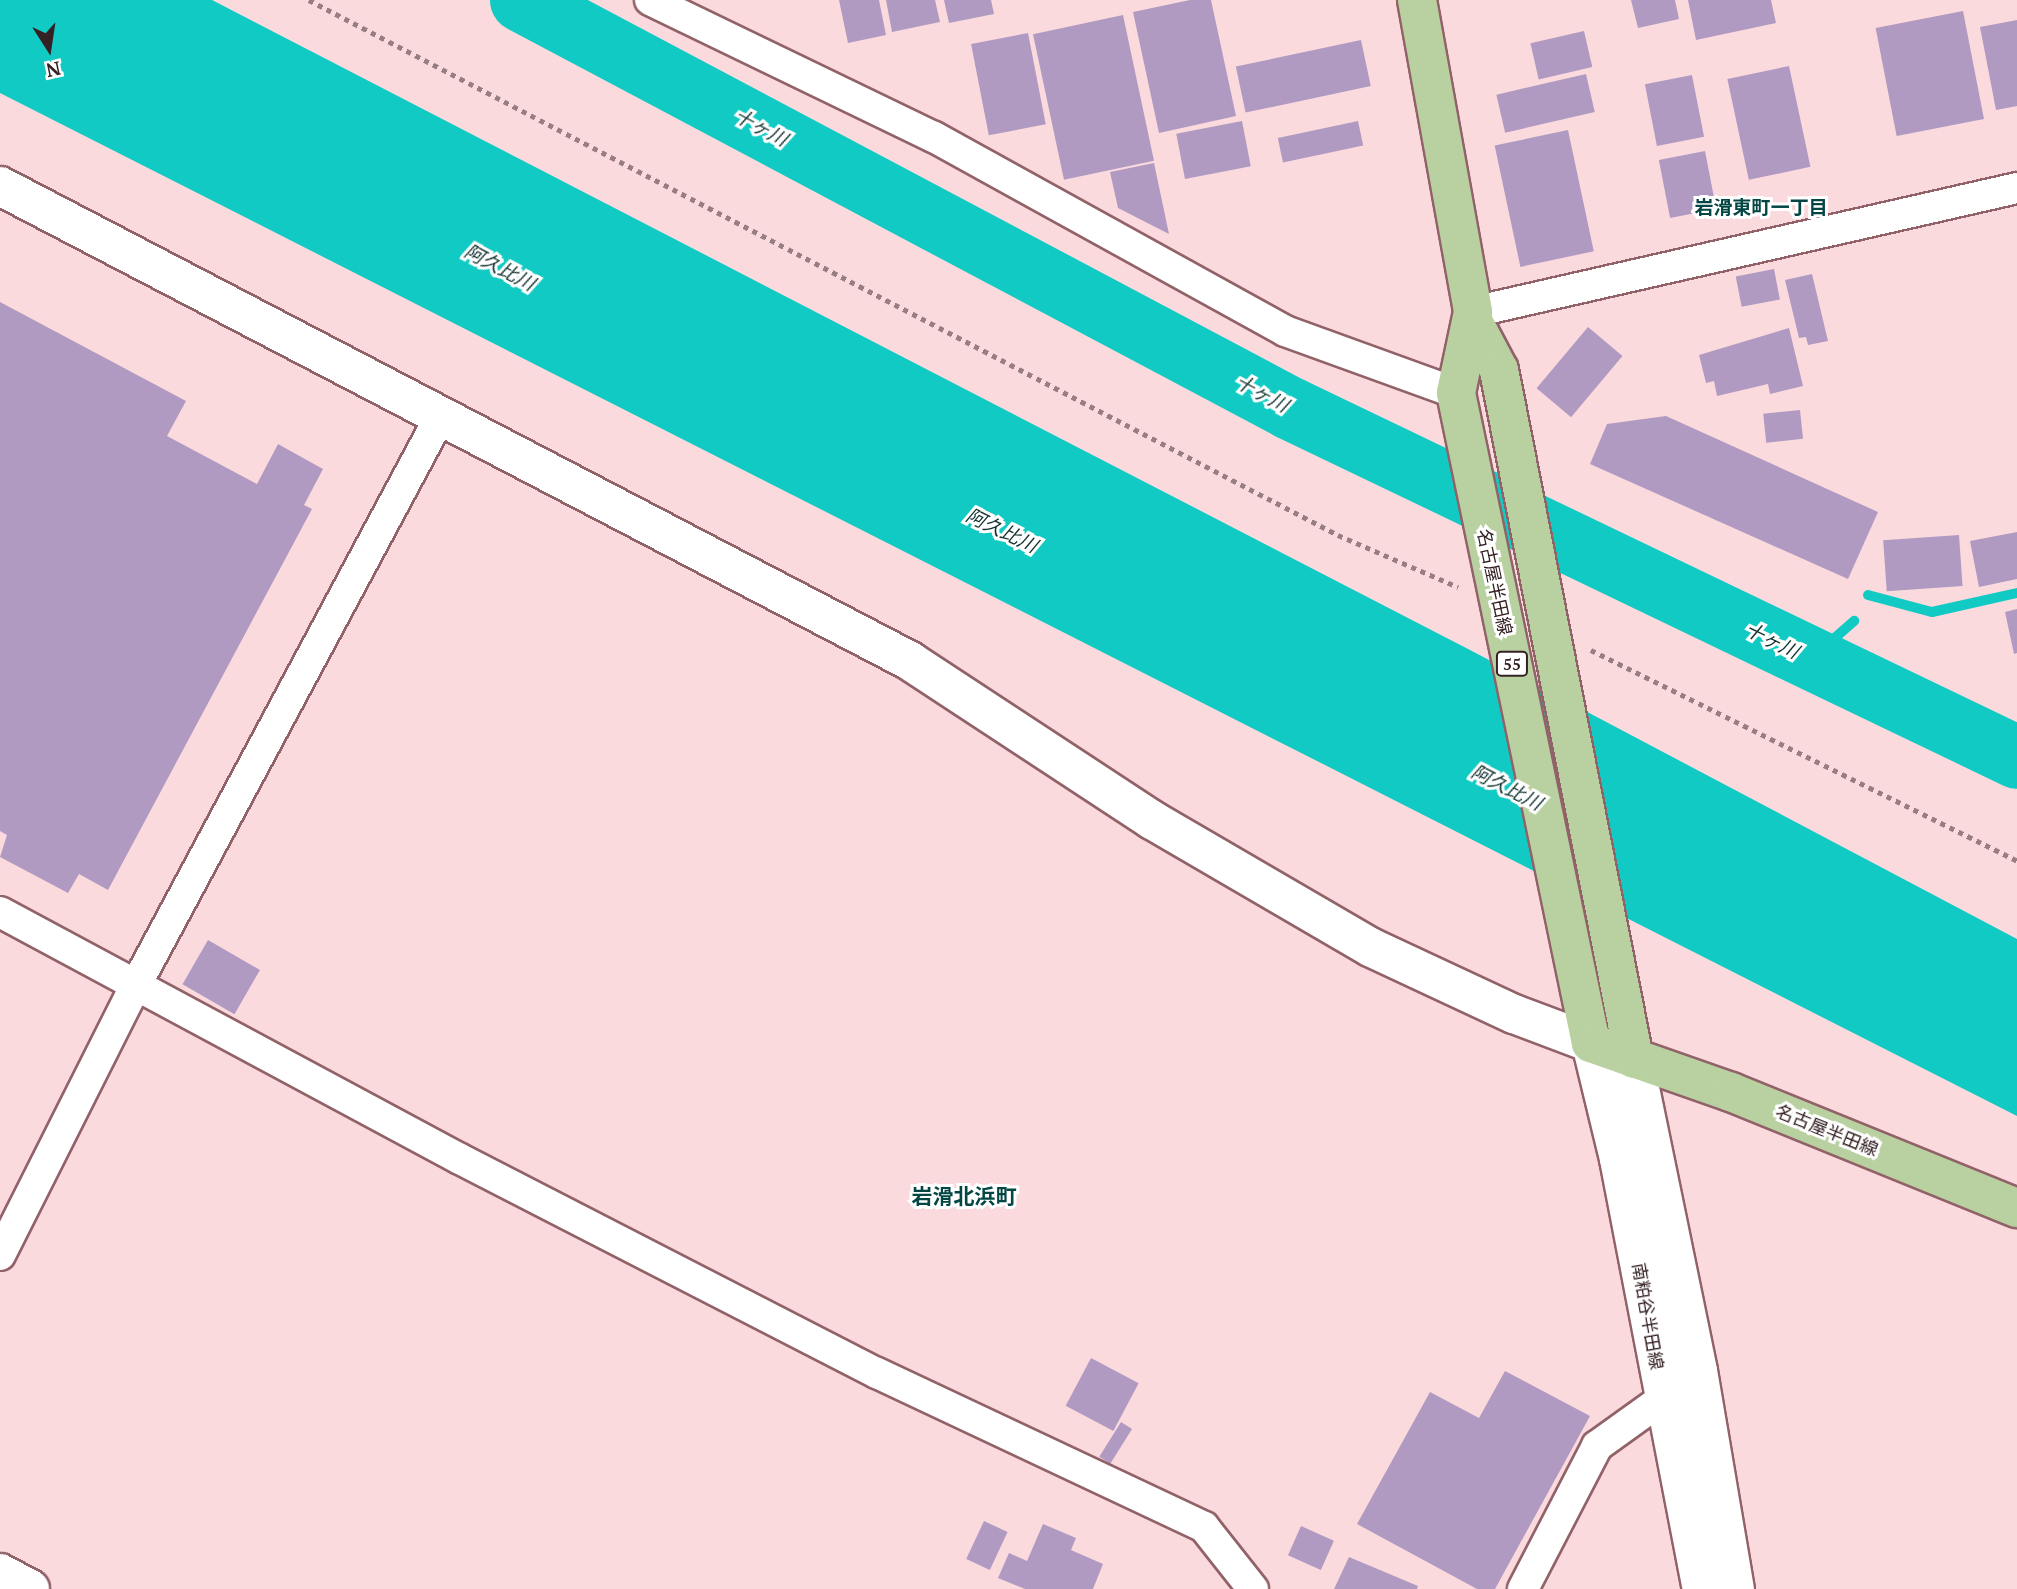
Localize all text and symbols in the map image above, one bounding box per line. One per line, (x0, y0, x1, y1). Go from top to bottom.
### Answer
north arrow (14, 14, 84, 84)
text: N (44, 56, 63, 84)
water label: 十ヶ川 (730, 104, 792, 150)
district label: 岩滑東町一丁目 (1695, 196, 1827, 218)
water label: 阿久比川 (461, 239, 539, 295)
water label: 十ヶ川 (1231, 370, 1293, 416)
water label: 阿久比川 (963, 503, 1041, 557)
street label: 名古屋半田線 (1473, 527, 1517, 637)
water label: 十ヶ川 (1741, 617, 1803, 663)
road number: 55 (1494, 652, 1530, 677)
water label: 阿久比川 (1468, 760, 1546, 814)
street label: 名古屋半田線 (1773, 1100, 1881, 1160)
district label: 岩滑北浜町 (912, 1183, 1016, 1209)
street label: 南粕谷半田線 (1628, 1261, 1668, 1371)

